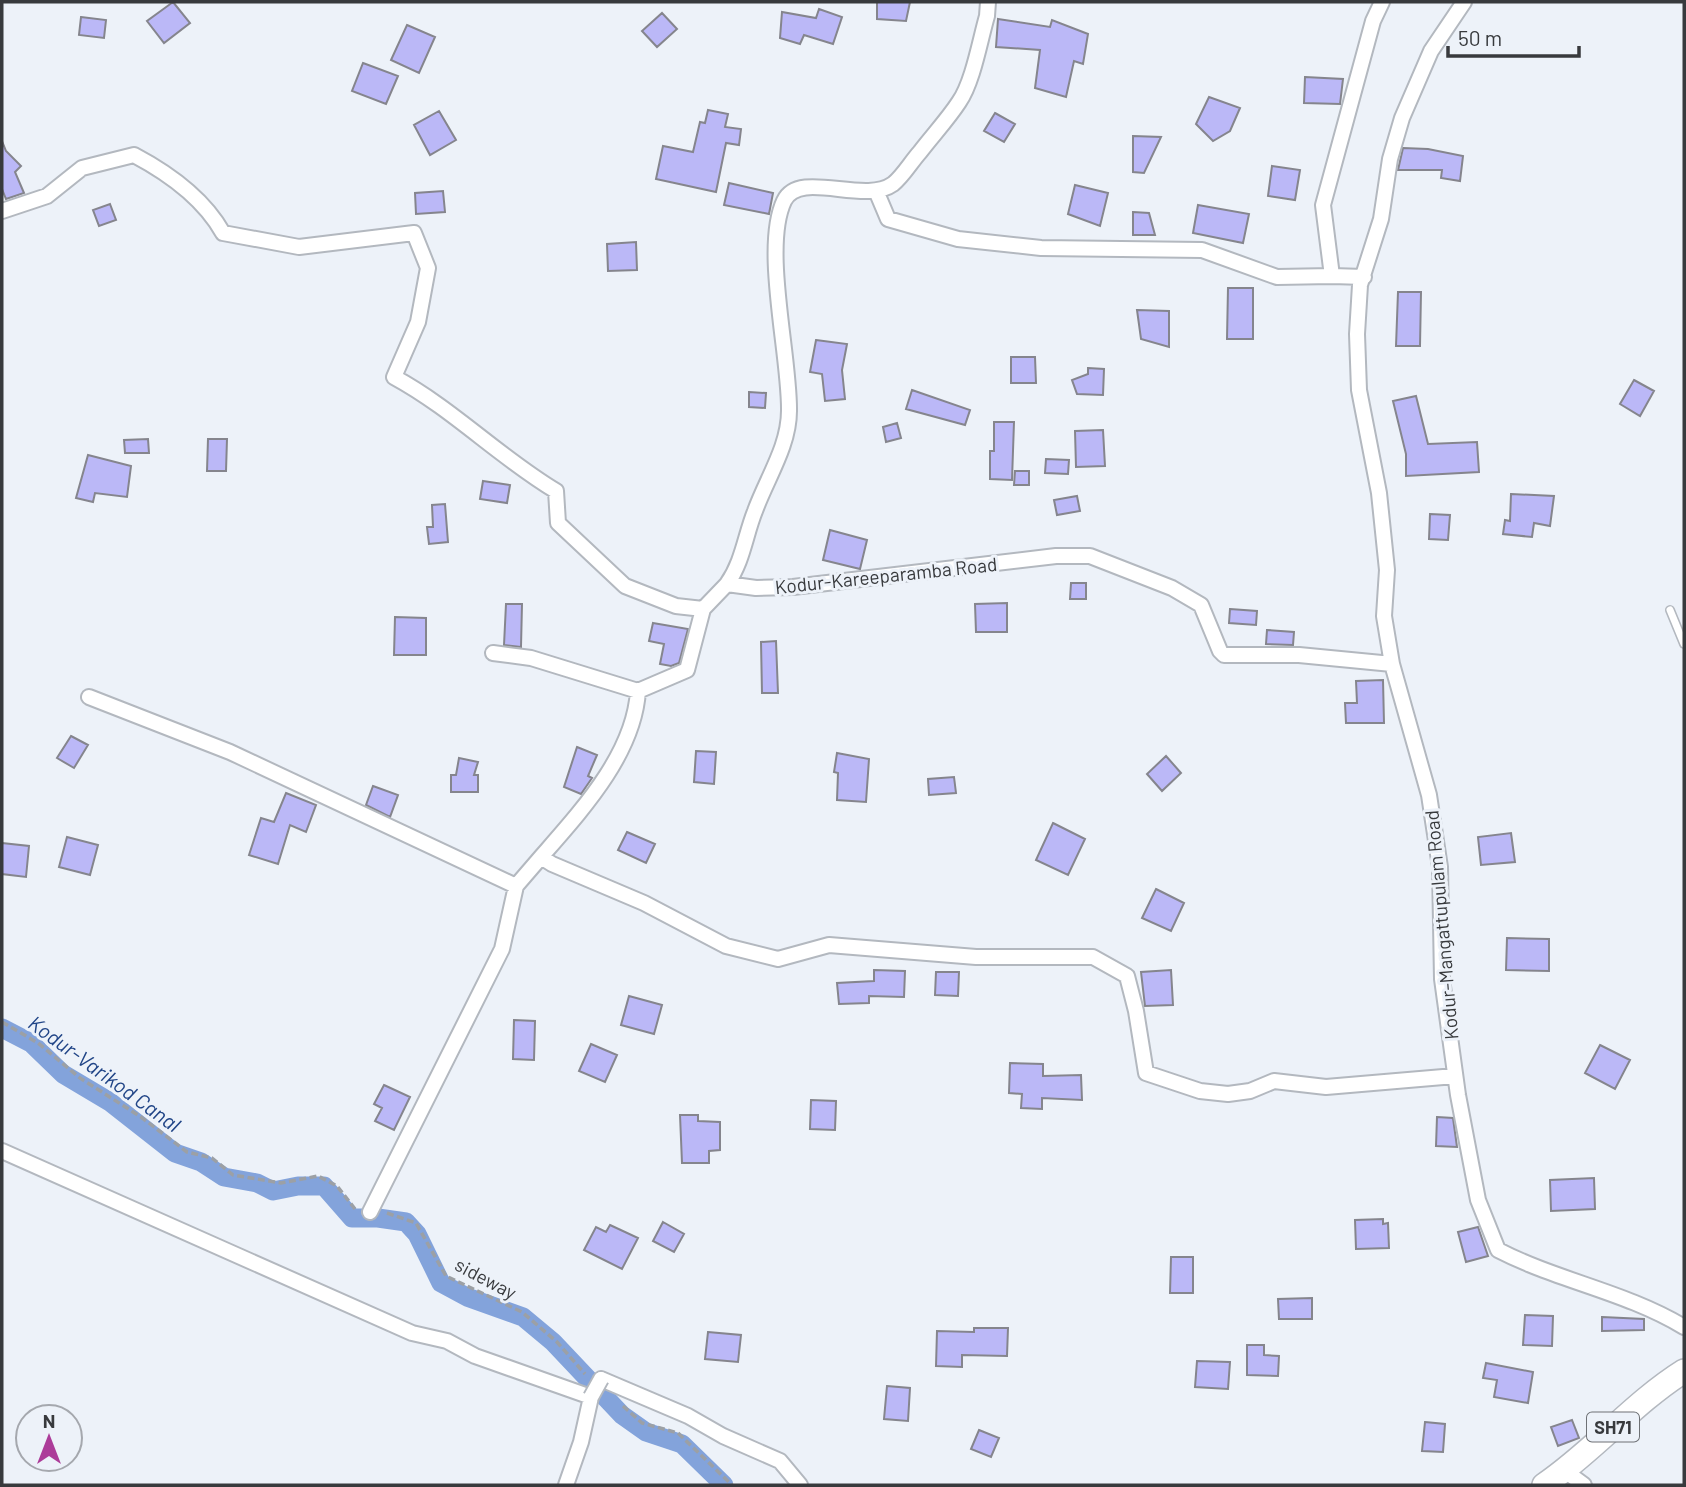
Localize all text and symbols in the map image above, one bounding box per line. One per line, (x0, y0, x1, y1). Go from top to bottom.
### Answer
scale bar (1448, 14, 1579, 58)
text: 50 m (1458, 25, 1502, 50)
street label: Kodur-Kareeparamba Road (774, 552, 998, 598)
street label: Kodur-Mangattupulam Road (1420, 809, 1462, 1041)
water label: Kodur-Varikod Canal (24, 1010, 186, 1137)
street label: sideway (451, 1252, 521, 1304)
north arrow (14, 1403, 84, 1473)
text: N (43, 1409, 55, 1432)
road number: SH71 (1587, 1412, 1639, 1442)

